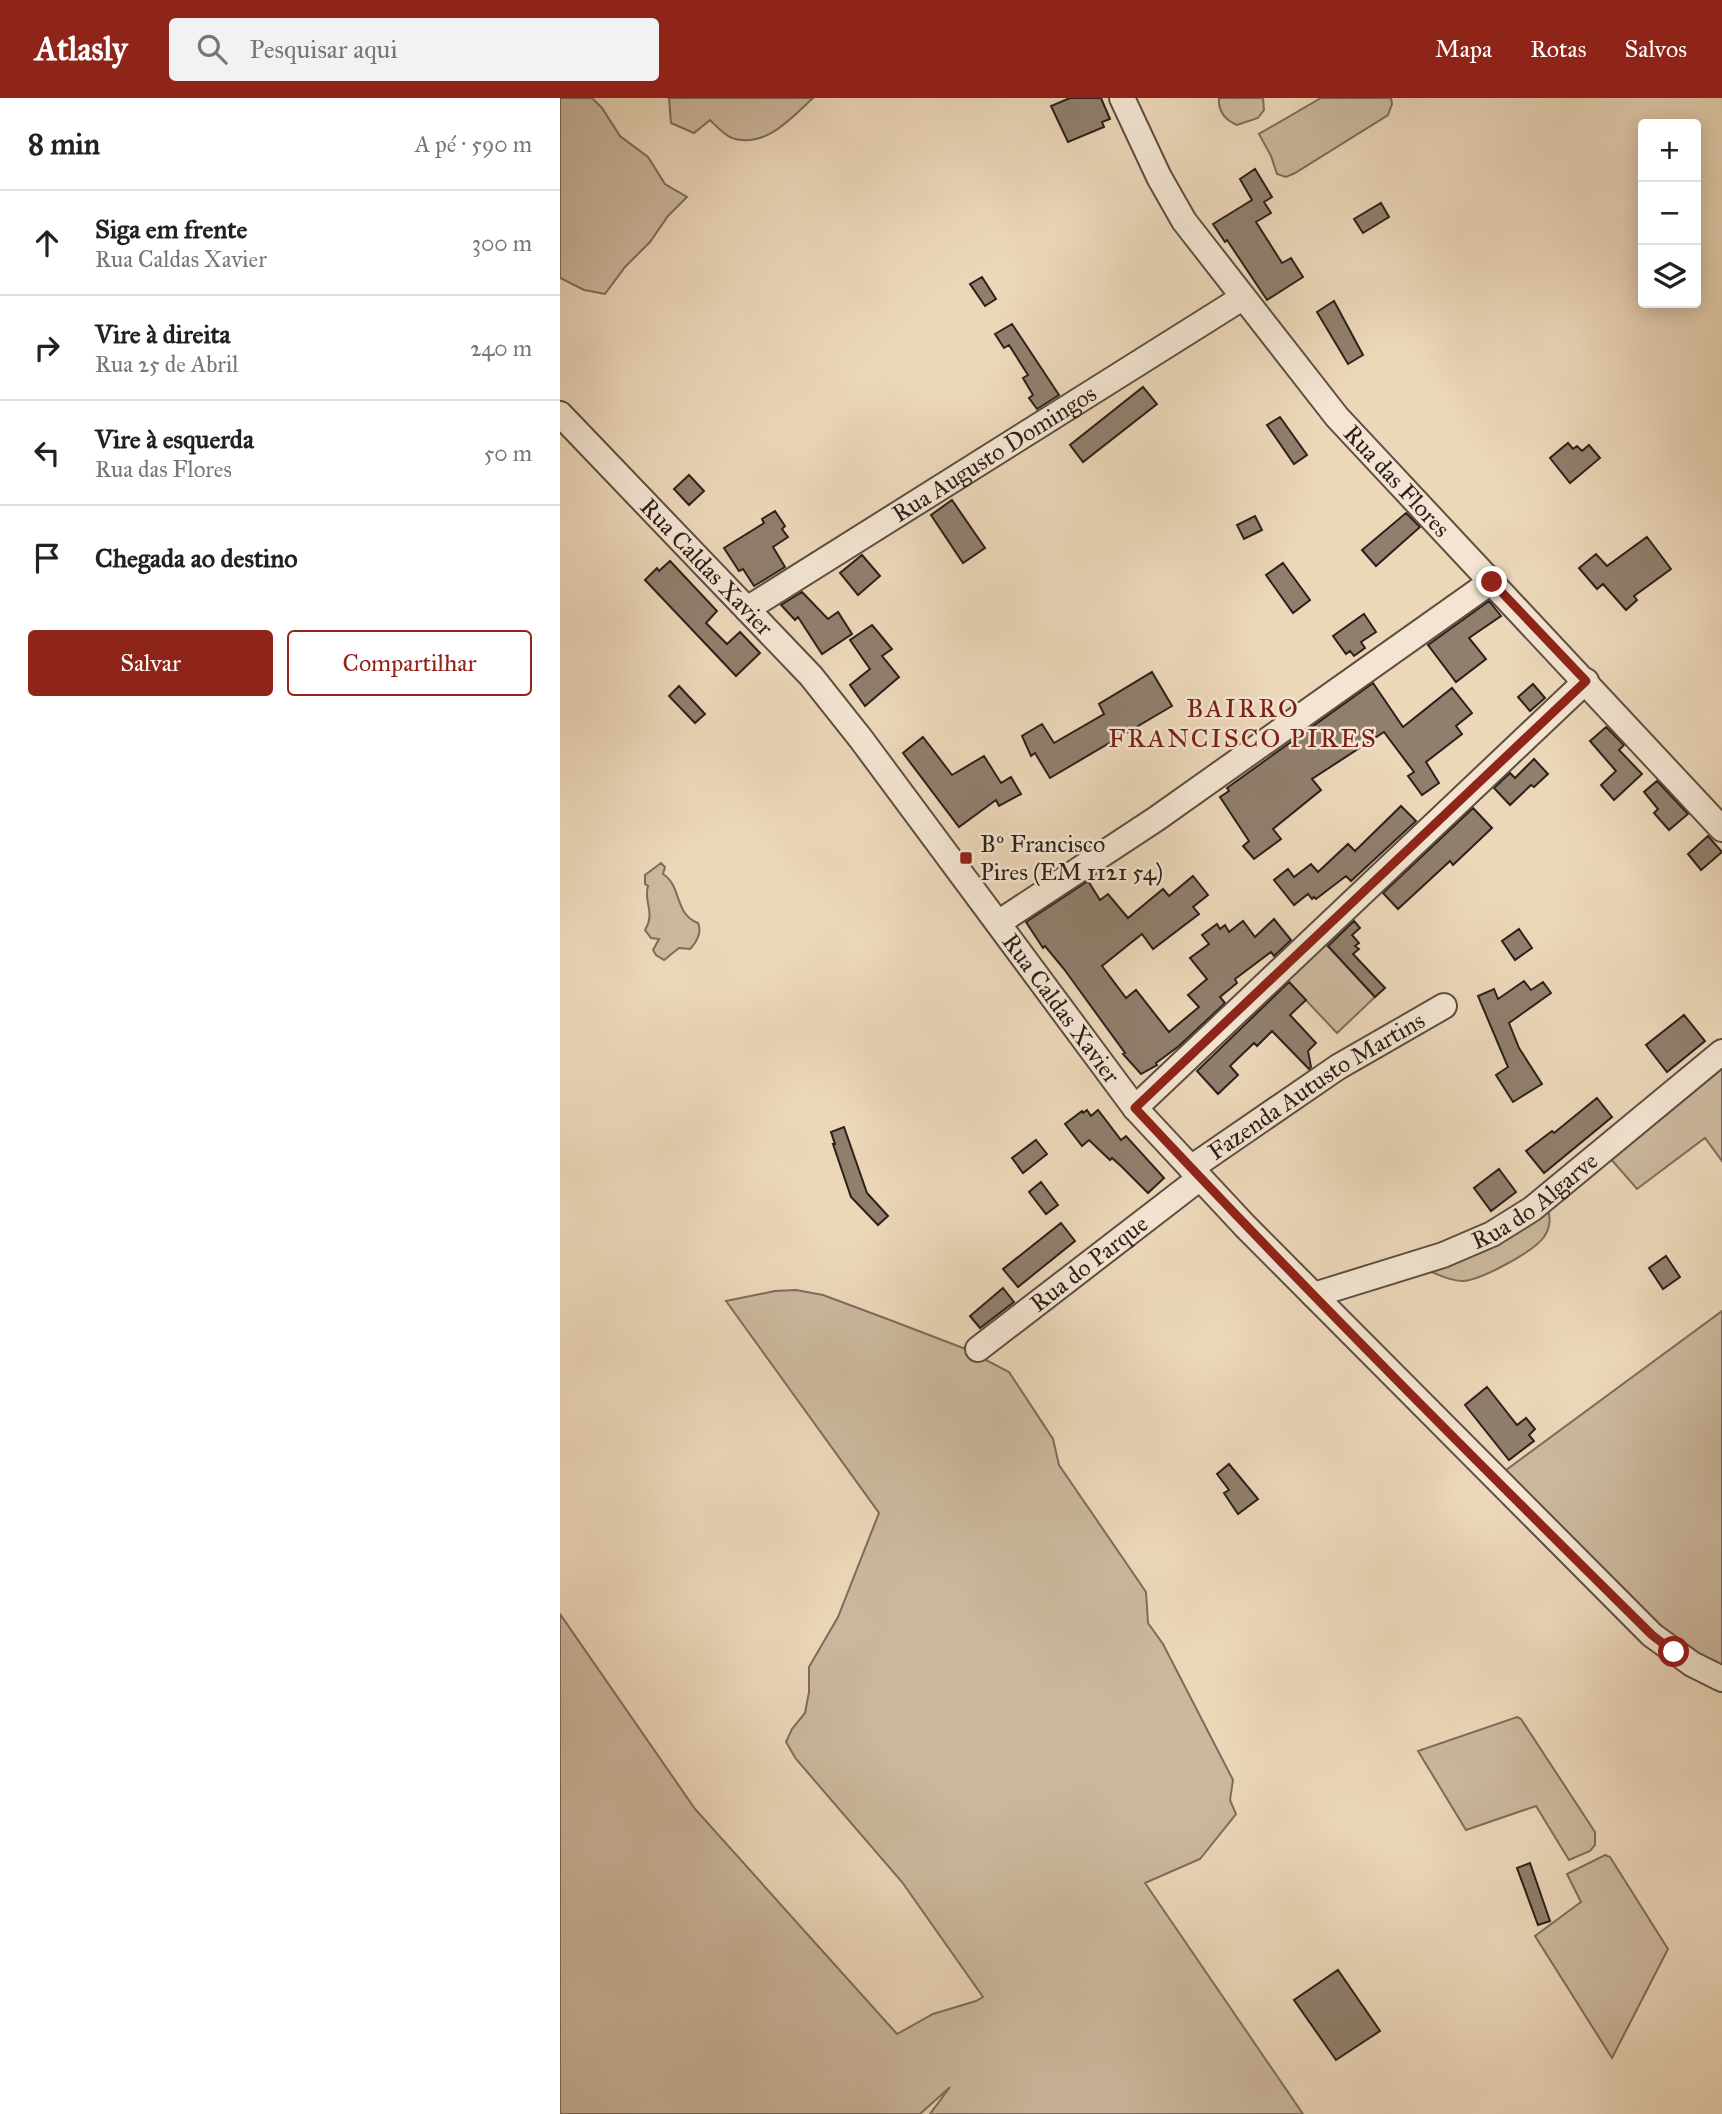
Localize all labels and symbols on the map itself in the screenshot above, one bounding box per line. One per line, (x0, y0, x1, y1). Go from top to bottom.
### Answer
street label: Rua Augusto Domingos (887, 378, 1102, 529)
street label: Rua das Flores (1337, 419, 1456, 543)
street label: Rua Caldas Xavier (634, 492, 780, 642)
route end (1476, 566, 1507, 597)
district label: BAIRRO FRANCISCO PIRES (1108, 692, 1378, 754)
place label: Bº Francisco Pires (EM 1121 54) (980, 829, 1163, 887)
marker: Bº Francisco Pires (EM 1121 54) (958, 850, 974, 866)
street label: Rua Caldas Xavier (996, 928, 1127, 1089)
street label: Fazenda Autusto Martins (1202, 1005, 1430, 1167)
street label: Rua do Algarve (1467, 1146, 1604, 1256)
street label: Rua do Parque (1024, 1209, 1154, 1318)
route start (1658, 1636, 1689, 1667)

